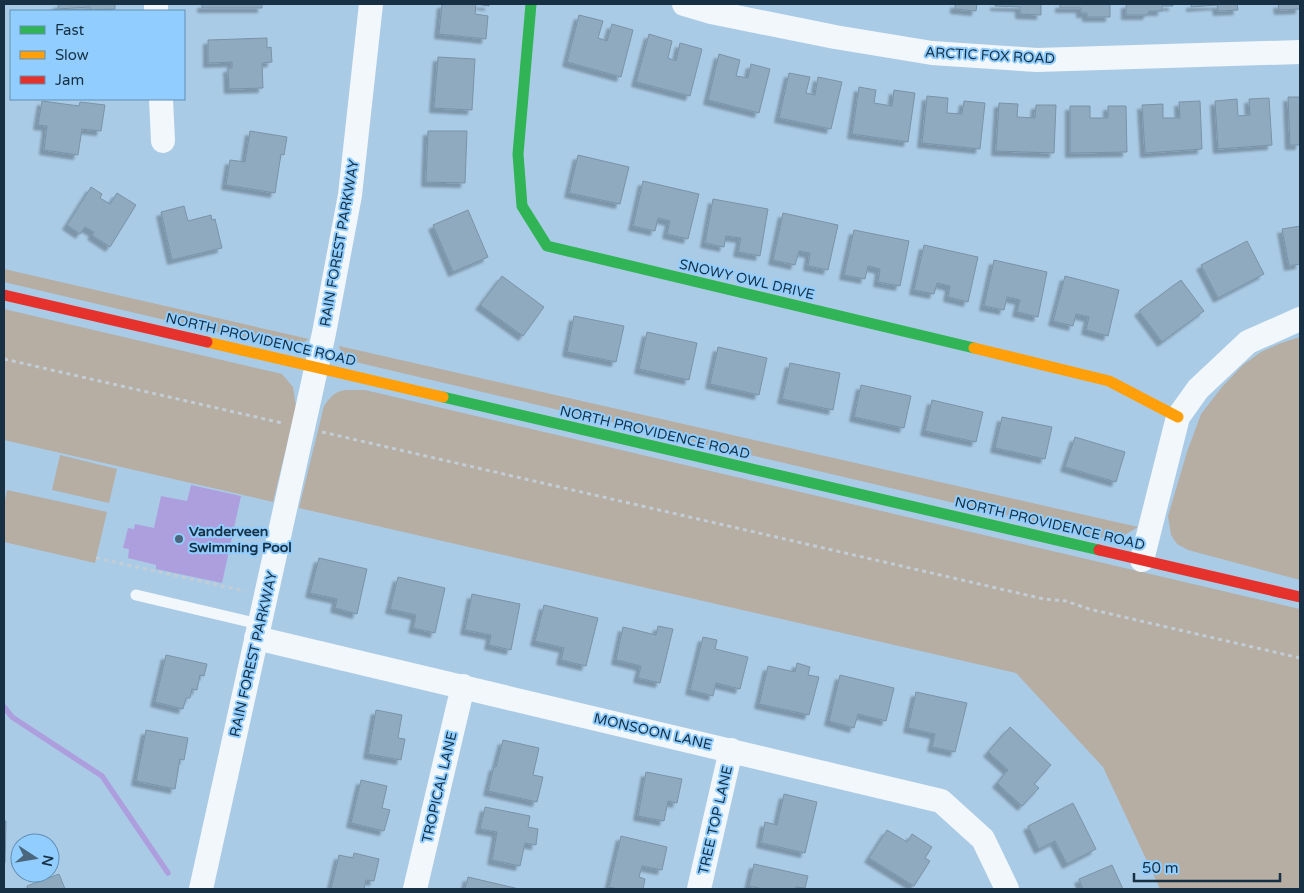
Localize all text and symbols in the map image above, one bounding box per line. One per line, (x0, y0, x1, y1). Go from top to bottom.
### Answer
legend (10, 10, 185, 100)
text: Fast (55, 21, 85, 39)
street label: ARCTIC FOX ROAD (924, 44, 1056, 67)
text: Slow (55, 46, 89, 64)
text: Jam (55, 71, 84, 89)
street label: RAIN FOREST PARKWAY (316, 158, 363, 328)
street label: SNOWY OWL DRIVE (678, 256, 816, 303)
street label: NORTH PROVIDENCE ROAD (164, 309, 358, 370)
street label: NORTH PROVIDENCE ROAD (558, 402, 752, 463)
street label: NORTH PROVIDENCE ROAD (953, 493, 1147, 554)
place label: Vanderveen Swimming Pool (189, 523, 292, 556)
marker: Vanderveen Swimming Pool (173, 533, 185, 545)
street label: RAIN FOREST PARKWAY (226, 570, 281, 739)
street label: MONSOON LANE (592, 710, 714, 753)
street label: TROPICAL LANE (418, 730, 461, 844)
street label: TREE TOP LANE (695, 764, 736, 876)
north arrow (10, 833, 60, 883)
scale bar (1134, 850, 1280, 882)
text: N (38, 853, 57, 868)
text: 50 m (1142, 859, 1179, 877)

